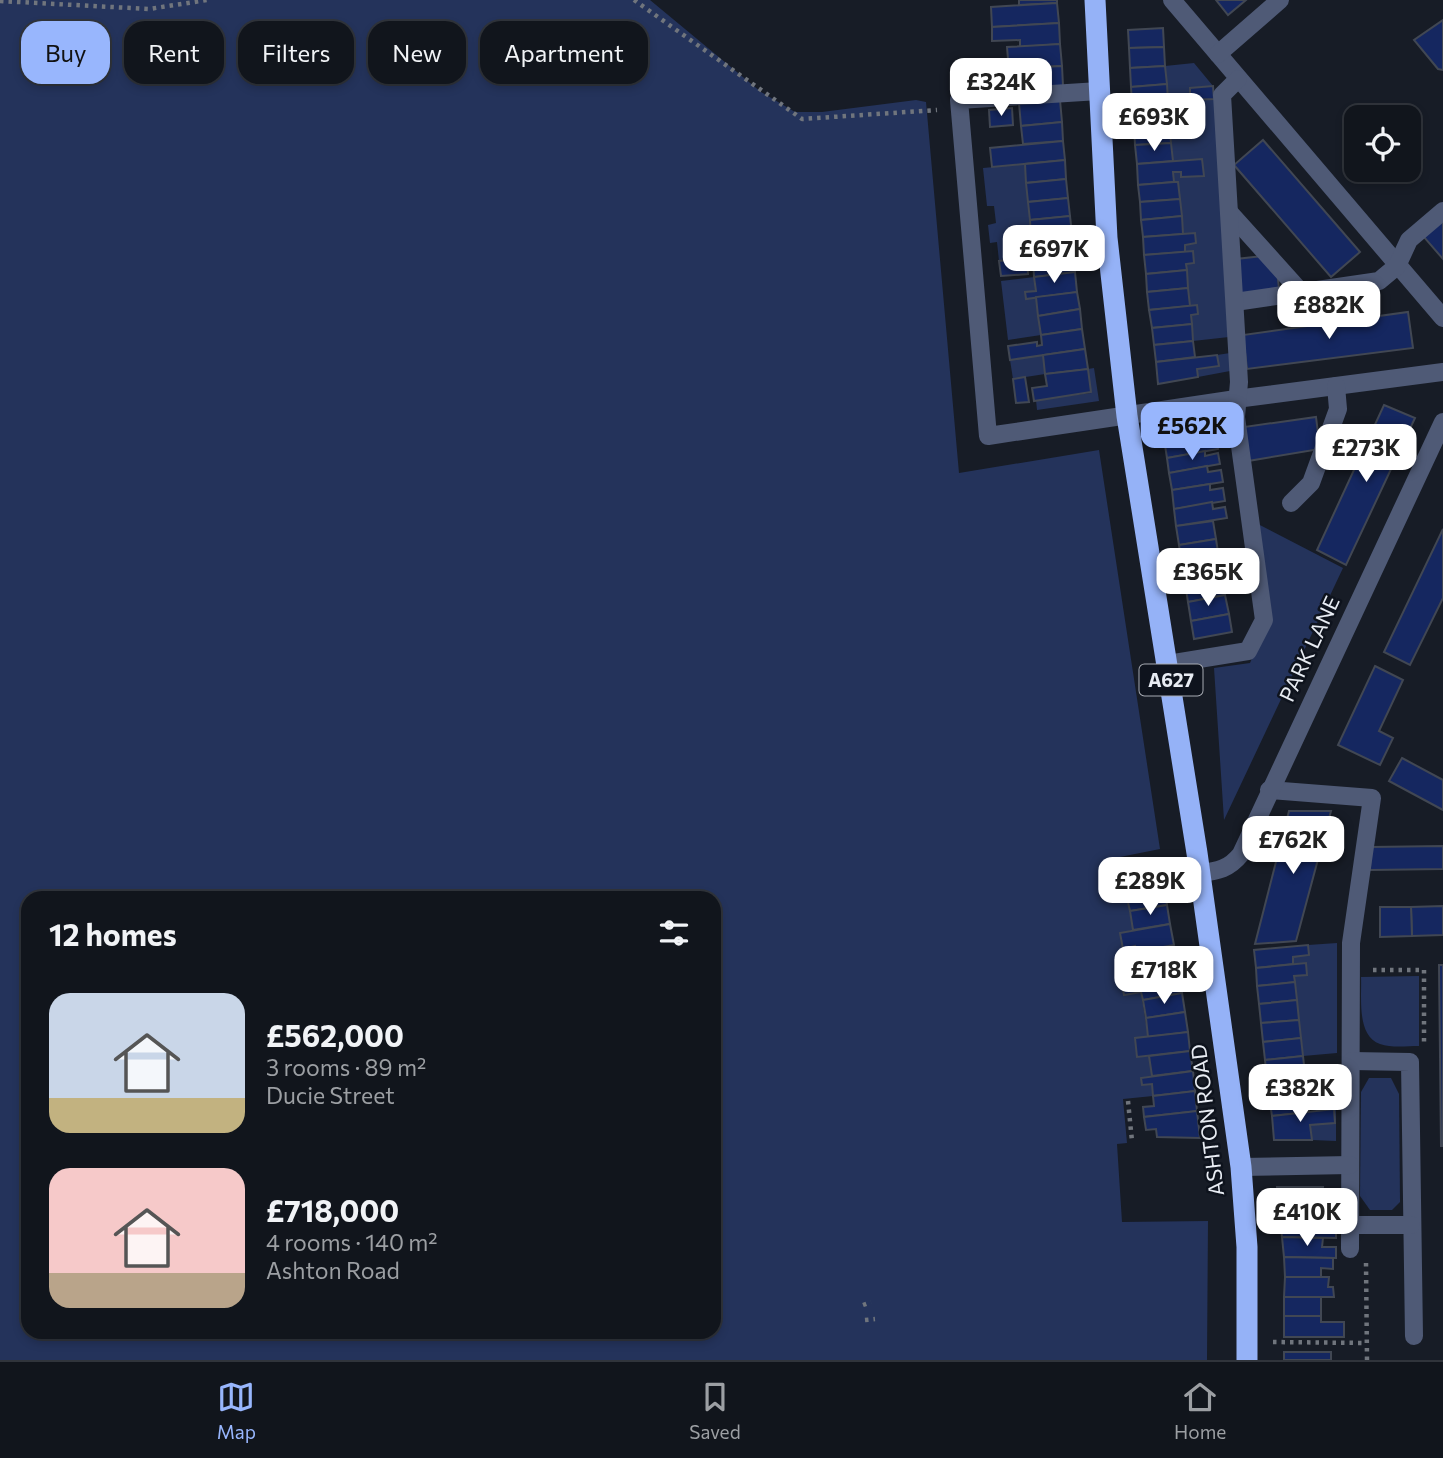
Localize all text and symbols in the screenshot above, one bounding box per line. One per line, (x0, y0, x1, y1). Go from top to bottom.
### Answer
chip: Buy (21, 21, 110, 84)
chip: Rent (124, 21, 224, 84)
chip: Filters (238, 21, 354, 84)
chip: New (368, 21, 466, 84)
chip: Apartment (480, 21, 648, 84)
pin: £324K (952, 58, 1050, 118)
text: £324K (966, 67, 1036, 95)
pin: £693K (1105, 94, 1203, 153)
text: £693K (1118, 102, 1190, 130)
map controls (1344, 105, 1421, 182)
button: locate (1344, 105, 1421, 182)
pin: £697K (1005, 226, 1103, 285)
text: £697K (1019, 234, 1089, 262)
pin: £882K (1280, 282, 1378, 341)
text: £882K (1293, 290, 1365, 318)
pin: £562K (1143, 402, 1241, 462)
text: £562K (1157, 411, 1227, 439)
pin: £273K (1317, 424, 1415, 484)
text: £273K (1332, 433, 1401, 461)
pin: £365K (1159, 548, 1257, 608)
text: £365K (1172, 557, 1244, 585)
street label: PARK LANE (1273, 592, 1344, 705)
road number: A627 (1140, 664, 1202, 695)
pin: £762K (1244, 816, 1342, 876)
text: £762K (1258, 825, 1328, 853)
pin: £289K (1101, 858, 1199, 917)
text: £289K (1114, 866, 1186, 894)
icon: filters (655, 914, 693, 952)
text: 12 homes (49, 915, 177, 952)
pin: £718K (1115, 946, 1213, 1006)
text: £718K (1130, 955, 1198, 983)
text: £562,000 (266, 1016, 404, 1053)
icon: home (105, 1021, 189, 1105)
street label: ASHTON ROAD (1185, 1043, 1228, 1197)
text: 3 rooms · 89 m² (266, 1053, 426, 1081)
pin: £382K (1251, 1064, 1349, 1124)
text: £382K (1265, 1073, 1335, 1101)
text: Ducie Street (266, 1081, 395, 1109)
pin: £410K (1258, 1188, 1356, 1248)
text: £718,000 (266, 1191, 399, 1228)
icon: home (105, 1196, 189, 1280)
text: £410K (1272, 1197, 1342, 1225)
text: 4 rooms · 140 m² (266, 1228, 438, 1256)
text: Ashton Road (266, 1256, 400, 1284)
tab: Map (217, 1378, 256, 1443)
tab: Saved (689, 1378, 741, 1443)
tab: Home (1174, 1378, 1226, 1443)

